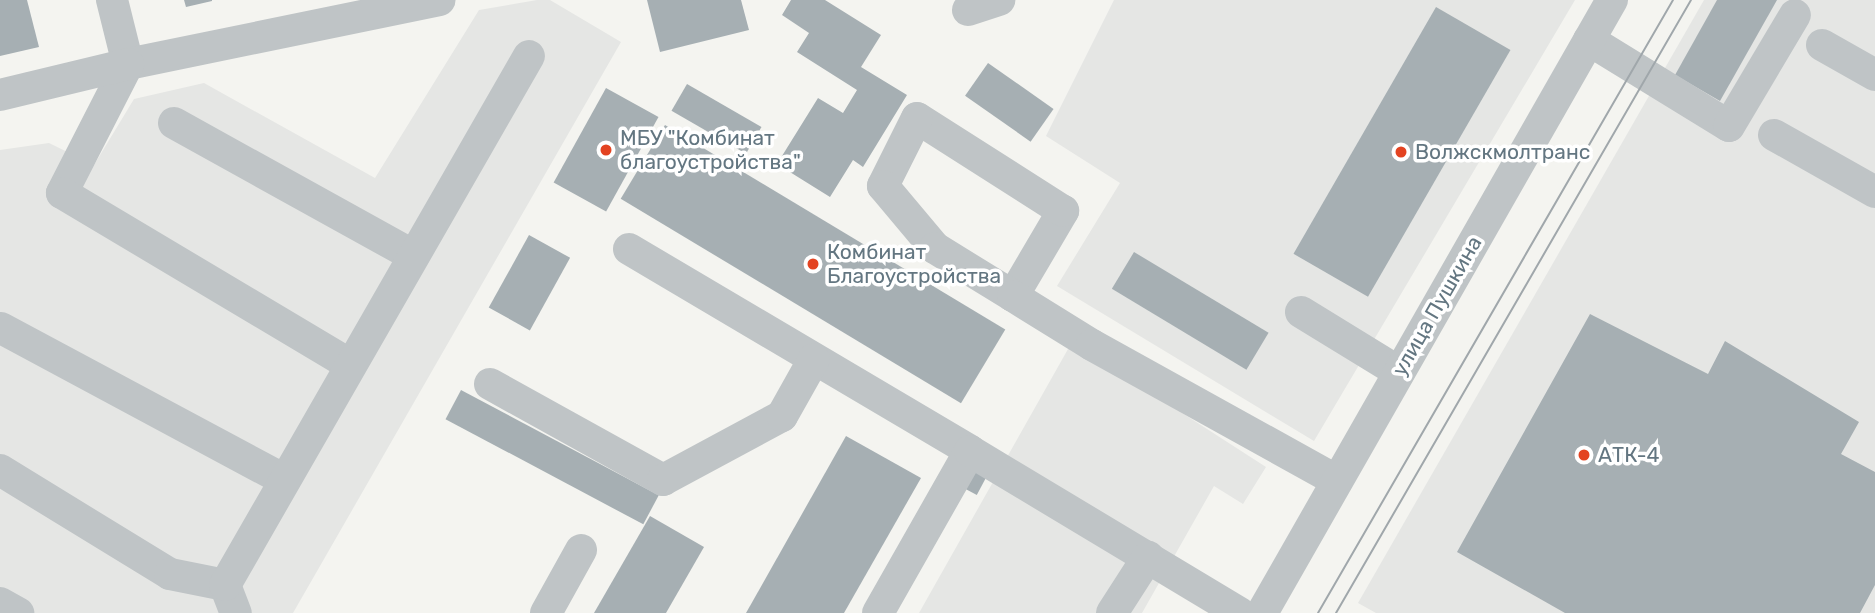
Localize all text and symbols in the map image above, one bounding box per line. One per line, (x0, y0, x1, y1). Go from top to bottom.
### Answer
place label: МБУ "Комбинат благоустройства" (620, 125, 801, 175)
place label: Волжскмолтранс (1415, 139, 1590, 165)
marker: МБУ "Комбинат благоустройства" (598, 142, 614, 158)
marker: Волжскмолтранс (1393, 144, 1409, 160)
street label: улица Пушкина (1387, 232, 1487, 380)
place label: Комбинат Благоустройства (827, 239, 1001, 289)
marker: Комбинат Благоустройства (805, 256, 821, 272)
place label: АТК-4 (1598, 442, 1660, 468)
marker: АТК-4 (1576, 447, 1592, 463)

